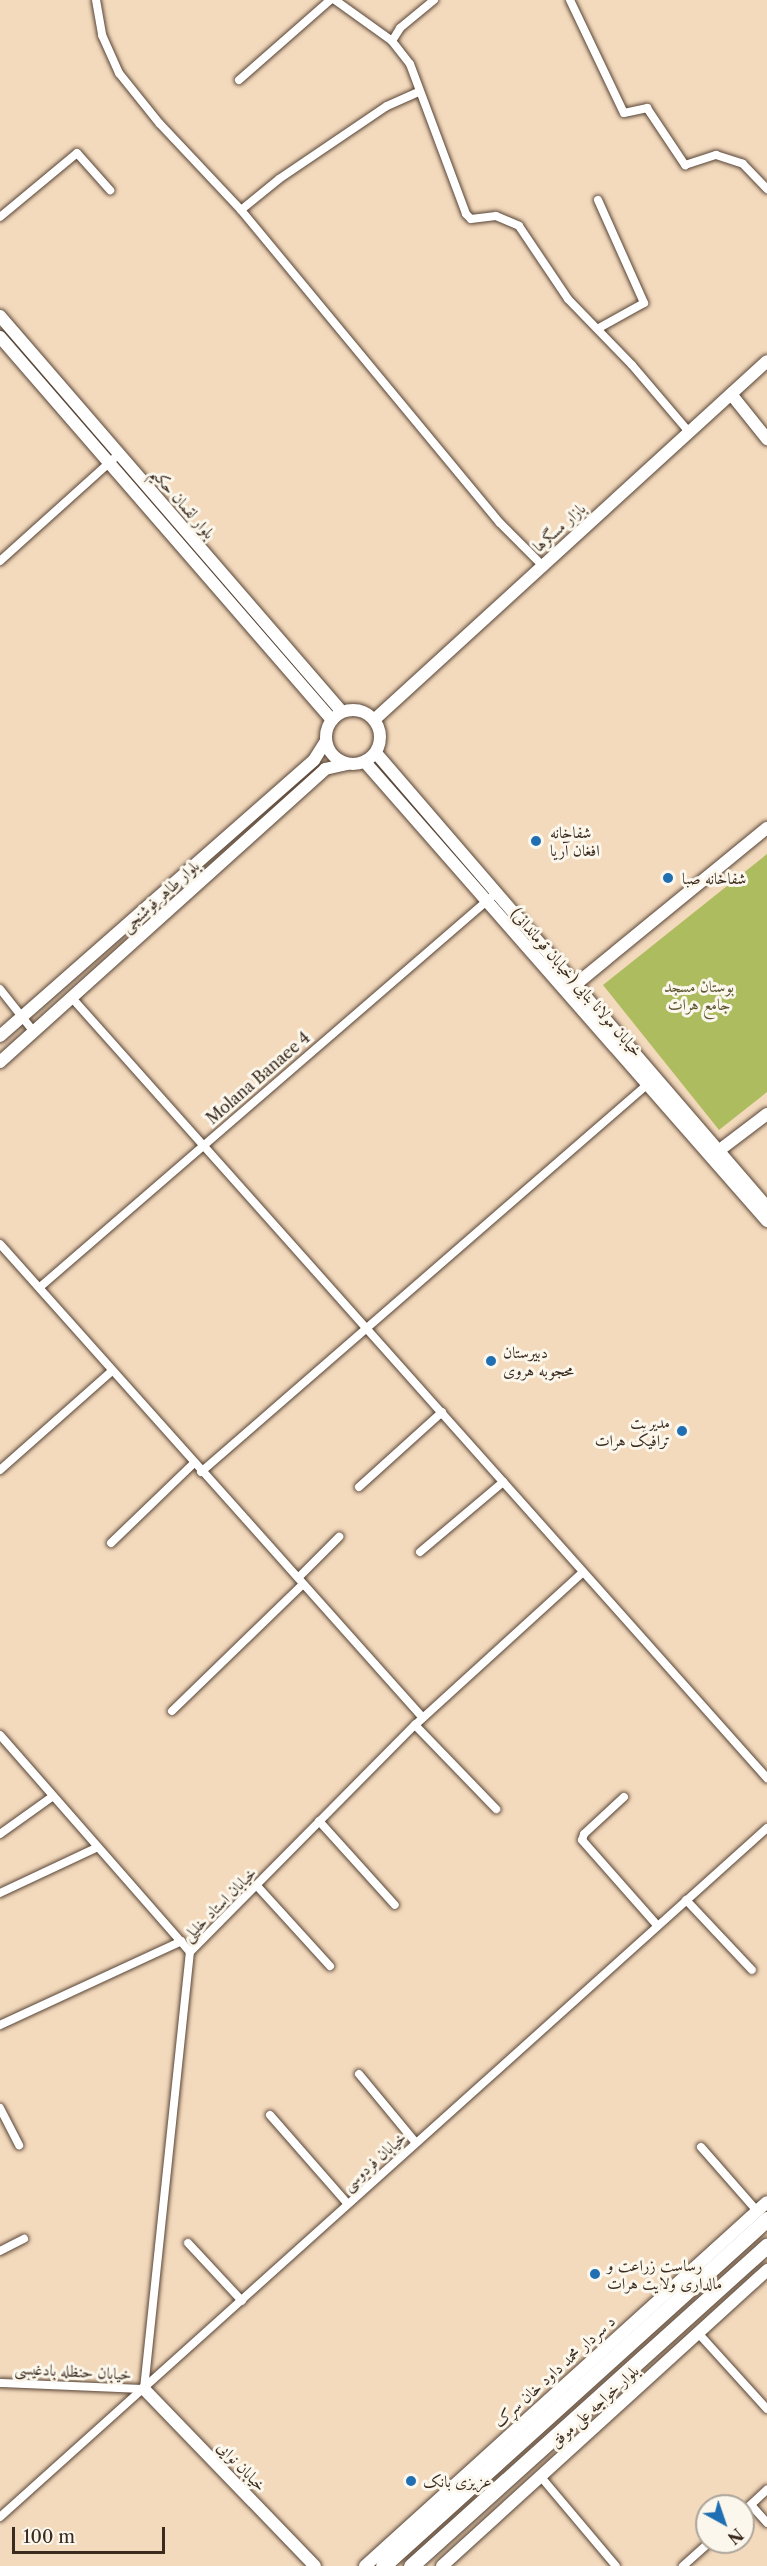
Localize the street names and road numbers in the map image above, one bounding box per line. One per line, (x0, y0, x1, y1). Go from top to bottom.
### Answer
street label: بلوار لقمان حکیم (147, 464, 219, 542)
street label: بازار مسگرها (529, 498, 589, 556)
street label: بلوار طاهر فوشنجی (117, 856, 203, 936)
street label: خیابان مولانا بنایی (خیابان قوماندانی) (507, 904, 647, 1060)
street label: Molana Banaee 4 (202, 1028, 314, 1128)
street label: خیابان استاد خلیلی (178, 1863, 260, 1945)
street label: خیابان فردوسی (338, 2127, 410, 2195)
street label: د سردار محمد داود خان سړک (489, 2311, 619, 2431)
street label: خیابان حنظله بادغیسی (14, 2358, 132, 2384)
street label: بلوار خواجه علی موفق (546, 2361, 642, 2451)
street label: خیابان نوایی (214, 2437, 270, 2495)

